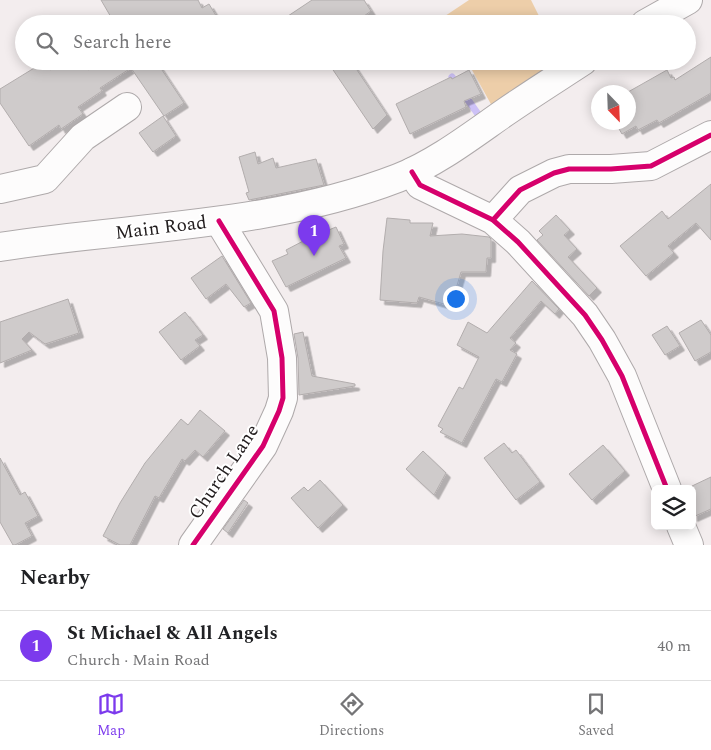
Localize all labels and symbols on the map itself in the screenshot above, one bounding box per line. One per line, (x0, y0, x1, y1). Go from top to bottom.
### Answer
north arrow (591, 85, 636, 130)
street label: Main Road (114, 208, 208, 248)
pin: 1 (298, 215, 330, 256)
your location (443, 286, 469, 312)
street label: Church Lane (181, 418, 267, 526)

